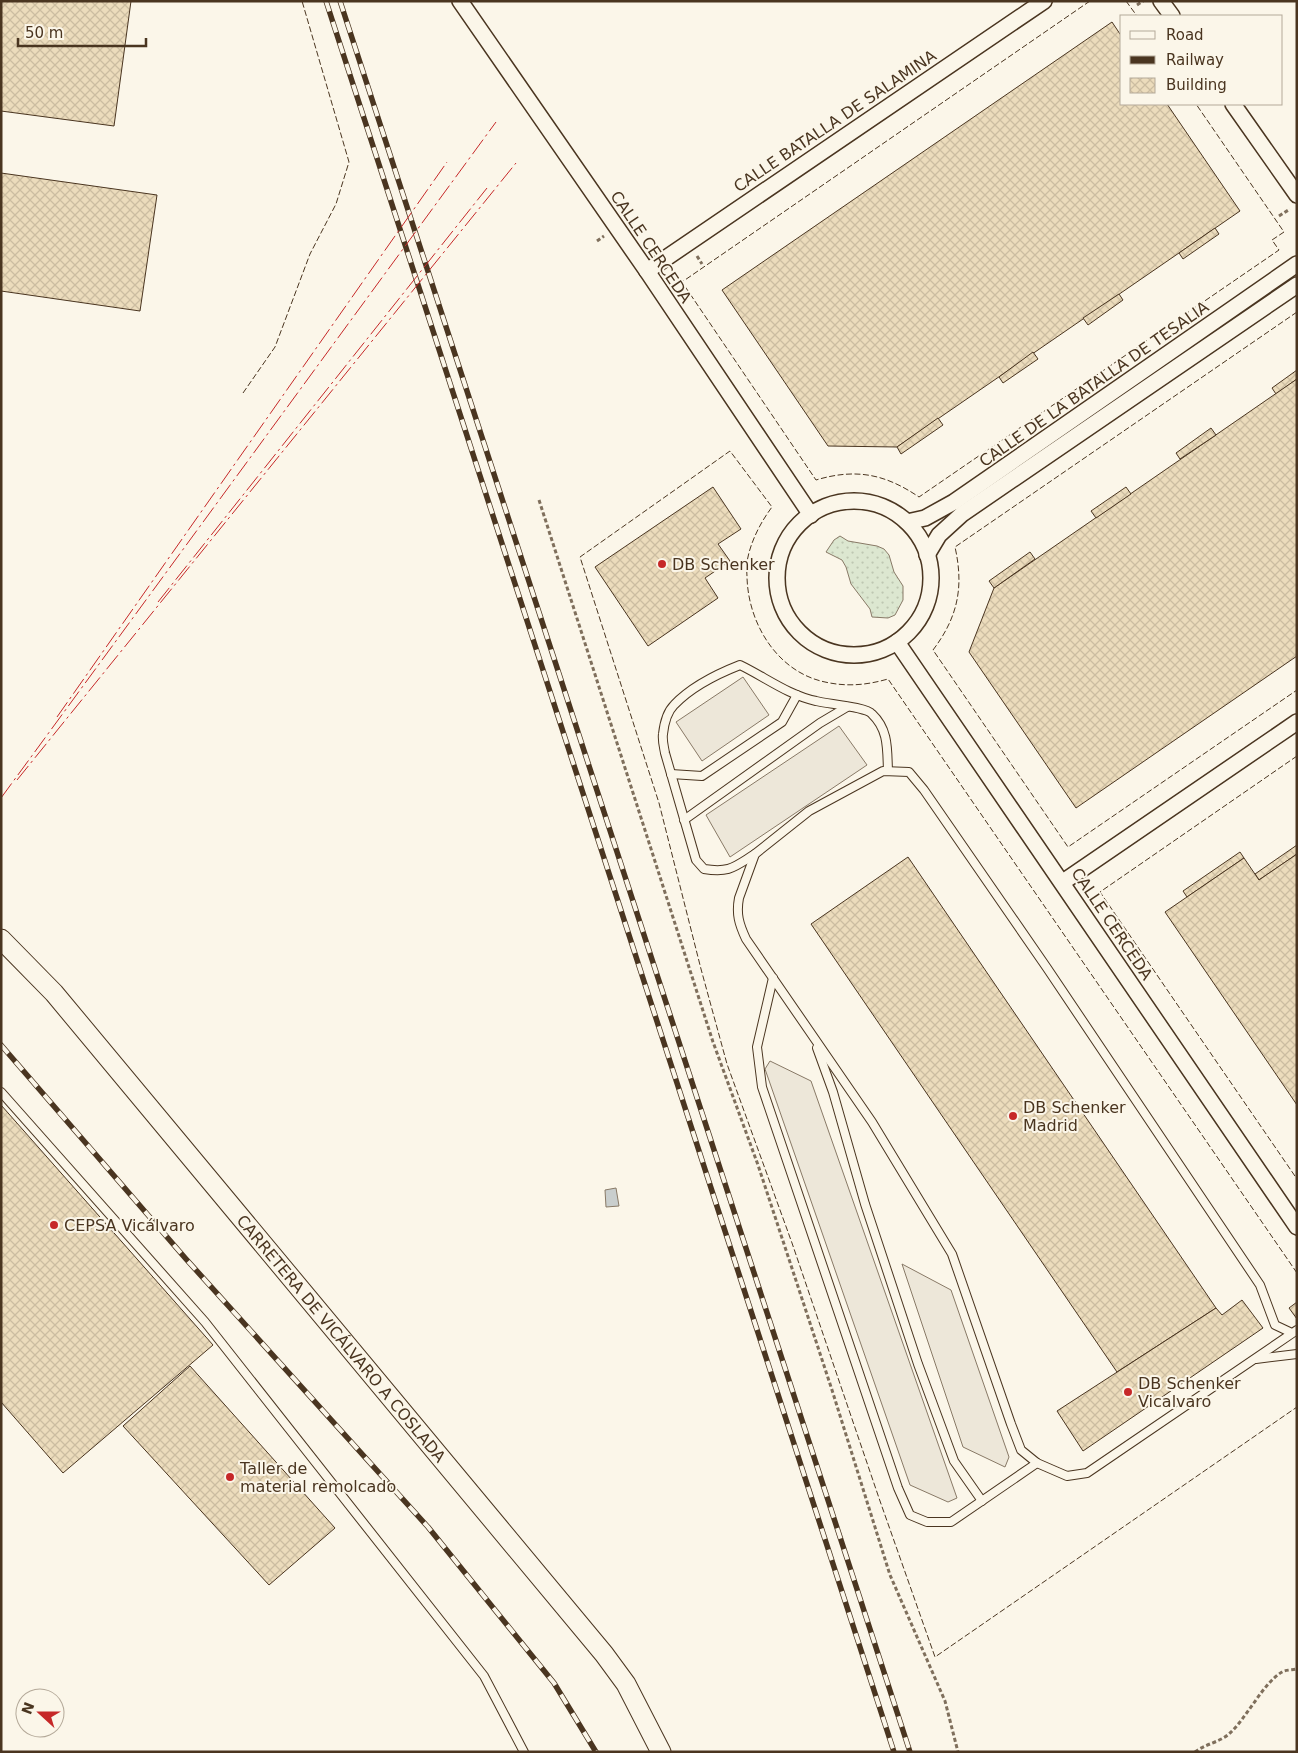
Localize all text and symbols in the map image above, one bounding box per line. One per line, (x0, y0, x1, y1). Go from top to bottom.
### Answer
scale bar (18, 15, 145, 47)
legend (1120, 15, 1283, 105)
text: 50 m (25, 24, 63, 42)
text: Road (1166, 26, 1204, 44)
street label: CALLE BATALLA DE SALAMINA (730, 46, 940, 196)
text: Railway (1166, 51, 1224, 69)
text: Building (1166, 76, 1227, 94)
street label: CALLE CERCEDA (606, 187, 696, 307)
street label: CALLE DE LA BATALLA DE TESALIA (976, 297, 1212, 471)
place label: DB Schenker (672, 555, 775, 574)
marker: DB Schenker (656, 558, 668, 570)
street label: CALLE CERCEDA (1067, 864, 1157, 984)
place label: DB Schenker Madrid (1023, 1098, 1126, 1135)
marker: DB Schenker Madrid (1007, 1110, 1019, 1122)
street label: CARRETERA DE VICÁLVARO A COSLADA (233, 1211, 450, 1466)
place label: CEPSA Vicálvaro (64, 1216, 195, 1235)
marker: CEPSA Vicálvaro (48, 1219, 60, 1231)
place label: DB Schenker Vicalvaro (1138, 1374, 1241, 1411)
marker: DB Schenker Vicalvaro (1122, 1386, 1134, 1398)
place label: Taller de material remolcado (239, 1459, 396, 1496)
marker: Taller de material remolcado (224, 1471, 236, 1483)
north arrow (15, 1688, 65, 1738)
text: N (18, 1700, 37, 1717)

